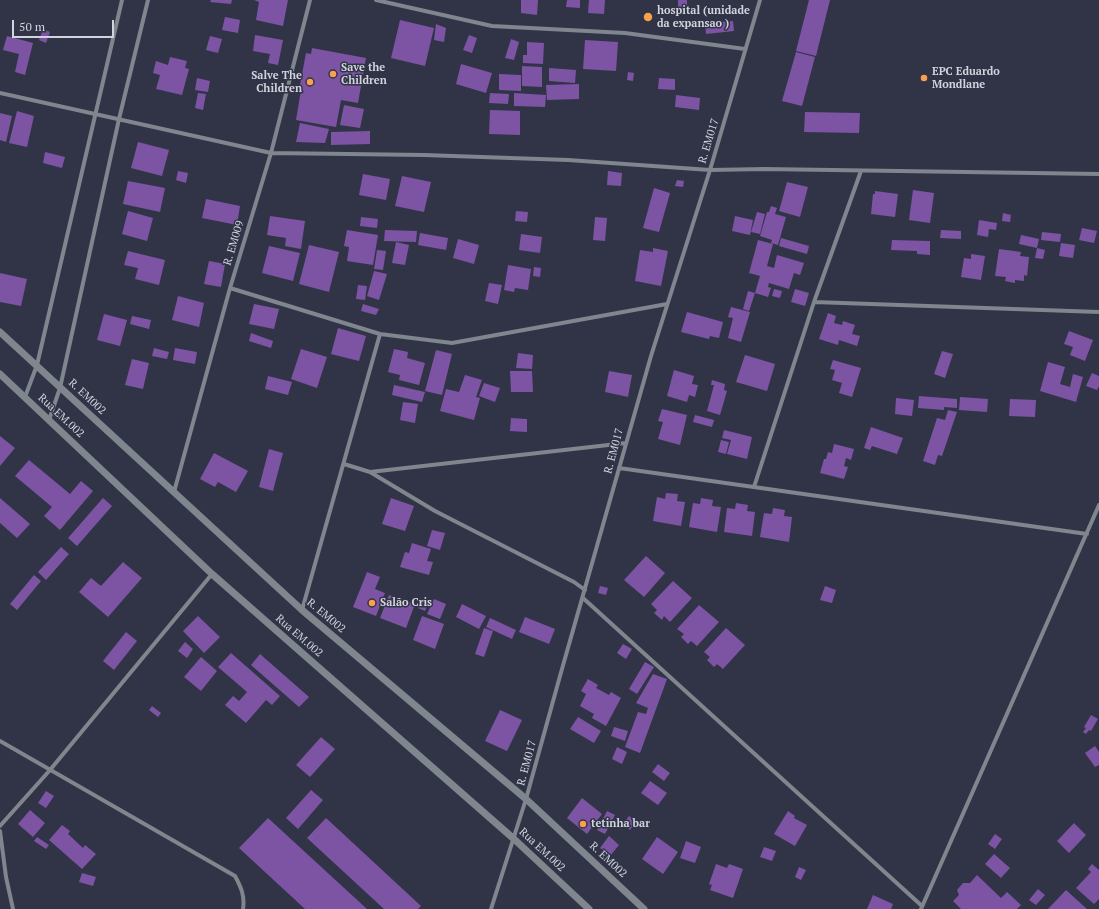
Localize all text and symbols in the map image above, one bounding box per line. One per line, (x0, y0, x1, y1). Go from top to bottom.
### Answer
place label: hospital (unidade da expansao ) (657, 4, 750, 30)
marker: hospital (unidade da expansao ) (642, 11, 654, 23)
scale bar (14, 12, 116, 38)
text: 50 m (19, 19, 45, 34)
place label: Save the Children (341, 61, 387, 87)
place label: EPC Eduardo Mondlane (932, 65, 1000, 91)
place label: Salve The Children (251, 69, 302, 95)
marker: Save the Children (328, 69, 338, 79)
marker: EPC Eduardo Mondlane (919, 73, 929, 83)
marker: Salve The Children (305, 77, 315, 87)
street label: R. EM017 (696, 117, 722, 165)
street label: R. EM009 (221, 219, 247, 267)
street label: R. EM002 (66, 376, 108, 418)
street label: Rua EM.002 (35, 391, 87, 441)
street label: R. EM017 (602, 427, 626, 475)
street label: R. EM002 (304, 596, 348, 636)
place label: Salão Cris (380, 596, 432, 610)
marker: Salão Cris (367, 598, 377, 608)
street label: Rua EM.002 (273, 612, 325, 660)
street label: R. EM017 (515, 739, 539, 787)
place label: tetinha bar (591, 817, 650, 831)
marker: tetinha bar (578, 819, 588, 829)
street label: Rua EM.002 (516, 825, 568, 875)
street label: R. EM002 (587, 839, 629, 881)

